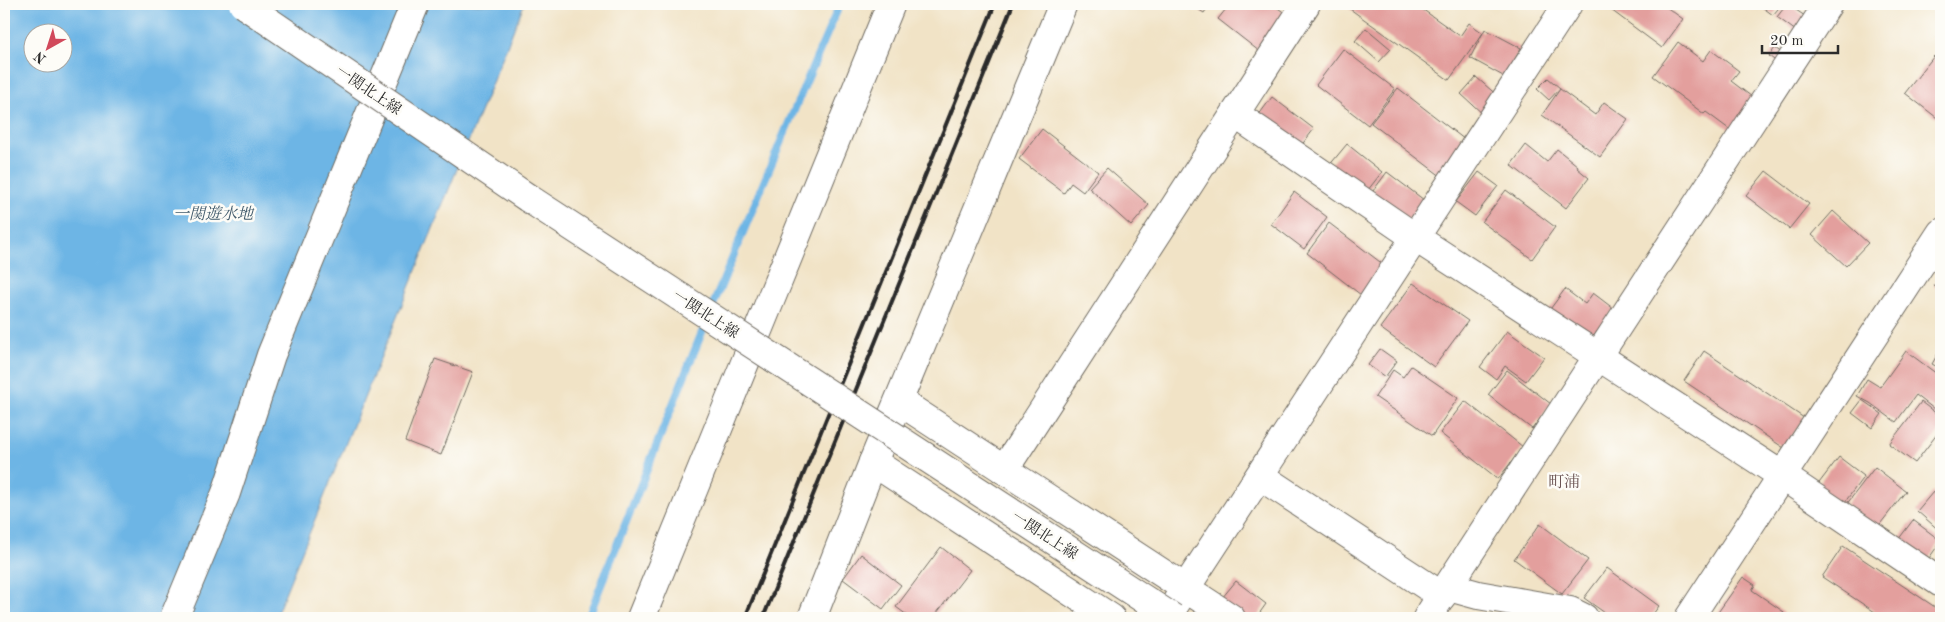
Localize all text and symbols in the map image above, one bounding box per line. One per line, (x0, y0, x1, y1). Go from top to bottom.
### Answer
north arrow (22, 22, 72, 72)
scale bar (1762, 22, 1839, 54)
text: 20 m (1770, 34, 1804, 49)
text: N (32, 48, 49, 66)
street label: 一関北上線 (333, 62, 405, 118)
water label: 一関遊水地 (173, 205, 255, 223)
street label: 一関北上線 (670, 287, 742, 342)
district label: 町浦 (1548, 473, 1580, 491)
street label: 一関北上線 (1009, 508, 1081, 563)

